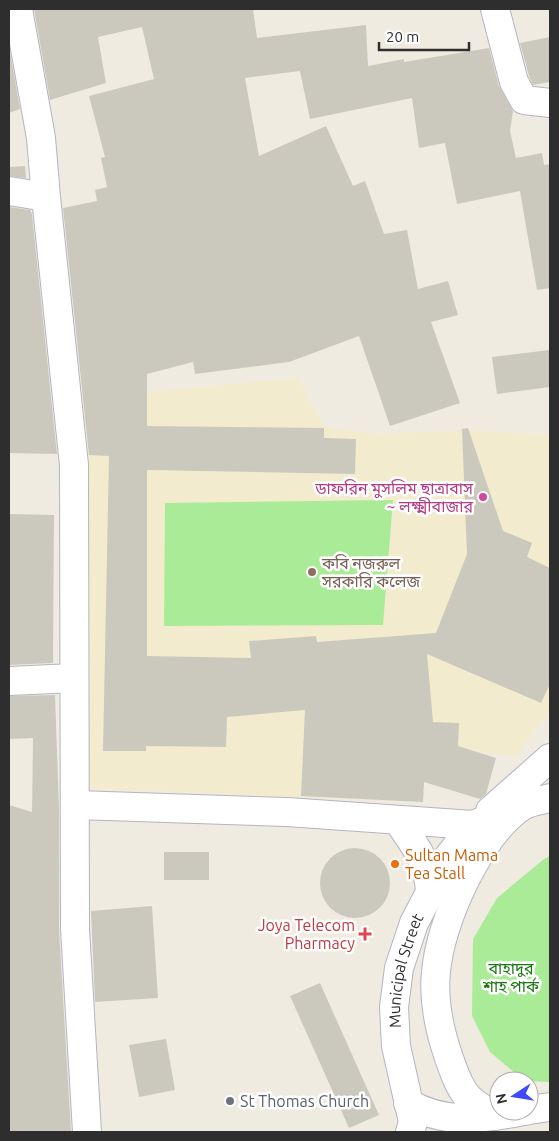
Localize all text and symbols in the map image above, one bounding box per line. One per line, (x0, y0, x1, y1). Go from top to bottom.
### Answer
scale bar (379, 20, 469, 52)
text: 20 m (386, 28, 419, 45)
place label: ডাফরিন মুসলিম ছাত্রাবাস ~ লক্ষ্মীবাজার (314, 479, 474, 515)
marker: ডাফরিন মুসলিম ছাত্রাবাস ~ লক্ষ্মীবাজার (477, 491, 489, 503)
place label: কবি নজরুল সরকারি কলেজ (321, 554, 421, 590)
marker: কবি নজরুল সরকারি কলেজ (306, 566, 318, 578)
place label: Sultan Mama Tea Stall (405, 846, 498, 882)
marker: Sultan Mama Tea Stall (389, 858, 401, 870)
street label: Municipal Street (385, 910, 427, 1029)
place label: Joya Telecom Pharmacy (258, 916, 355, 952)
marker: Joya Telecom Pharmacy (359, 928, 371, 940)
park label: বাহাদুর শাহ পার্ক (482, 959, 540, 995)
north arrow (489, 1071, 539, 1121)
place label: St Thomas Church (240, 1092, 369, 1110)
text: N (492, 1092, 510, 1105)
marker: St Thomas Church (224, 1095, 236, 1107)

